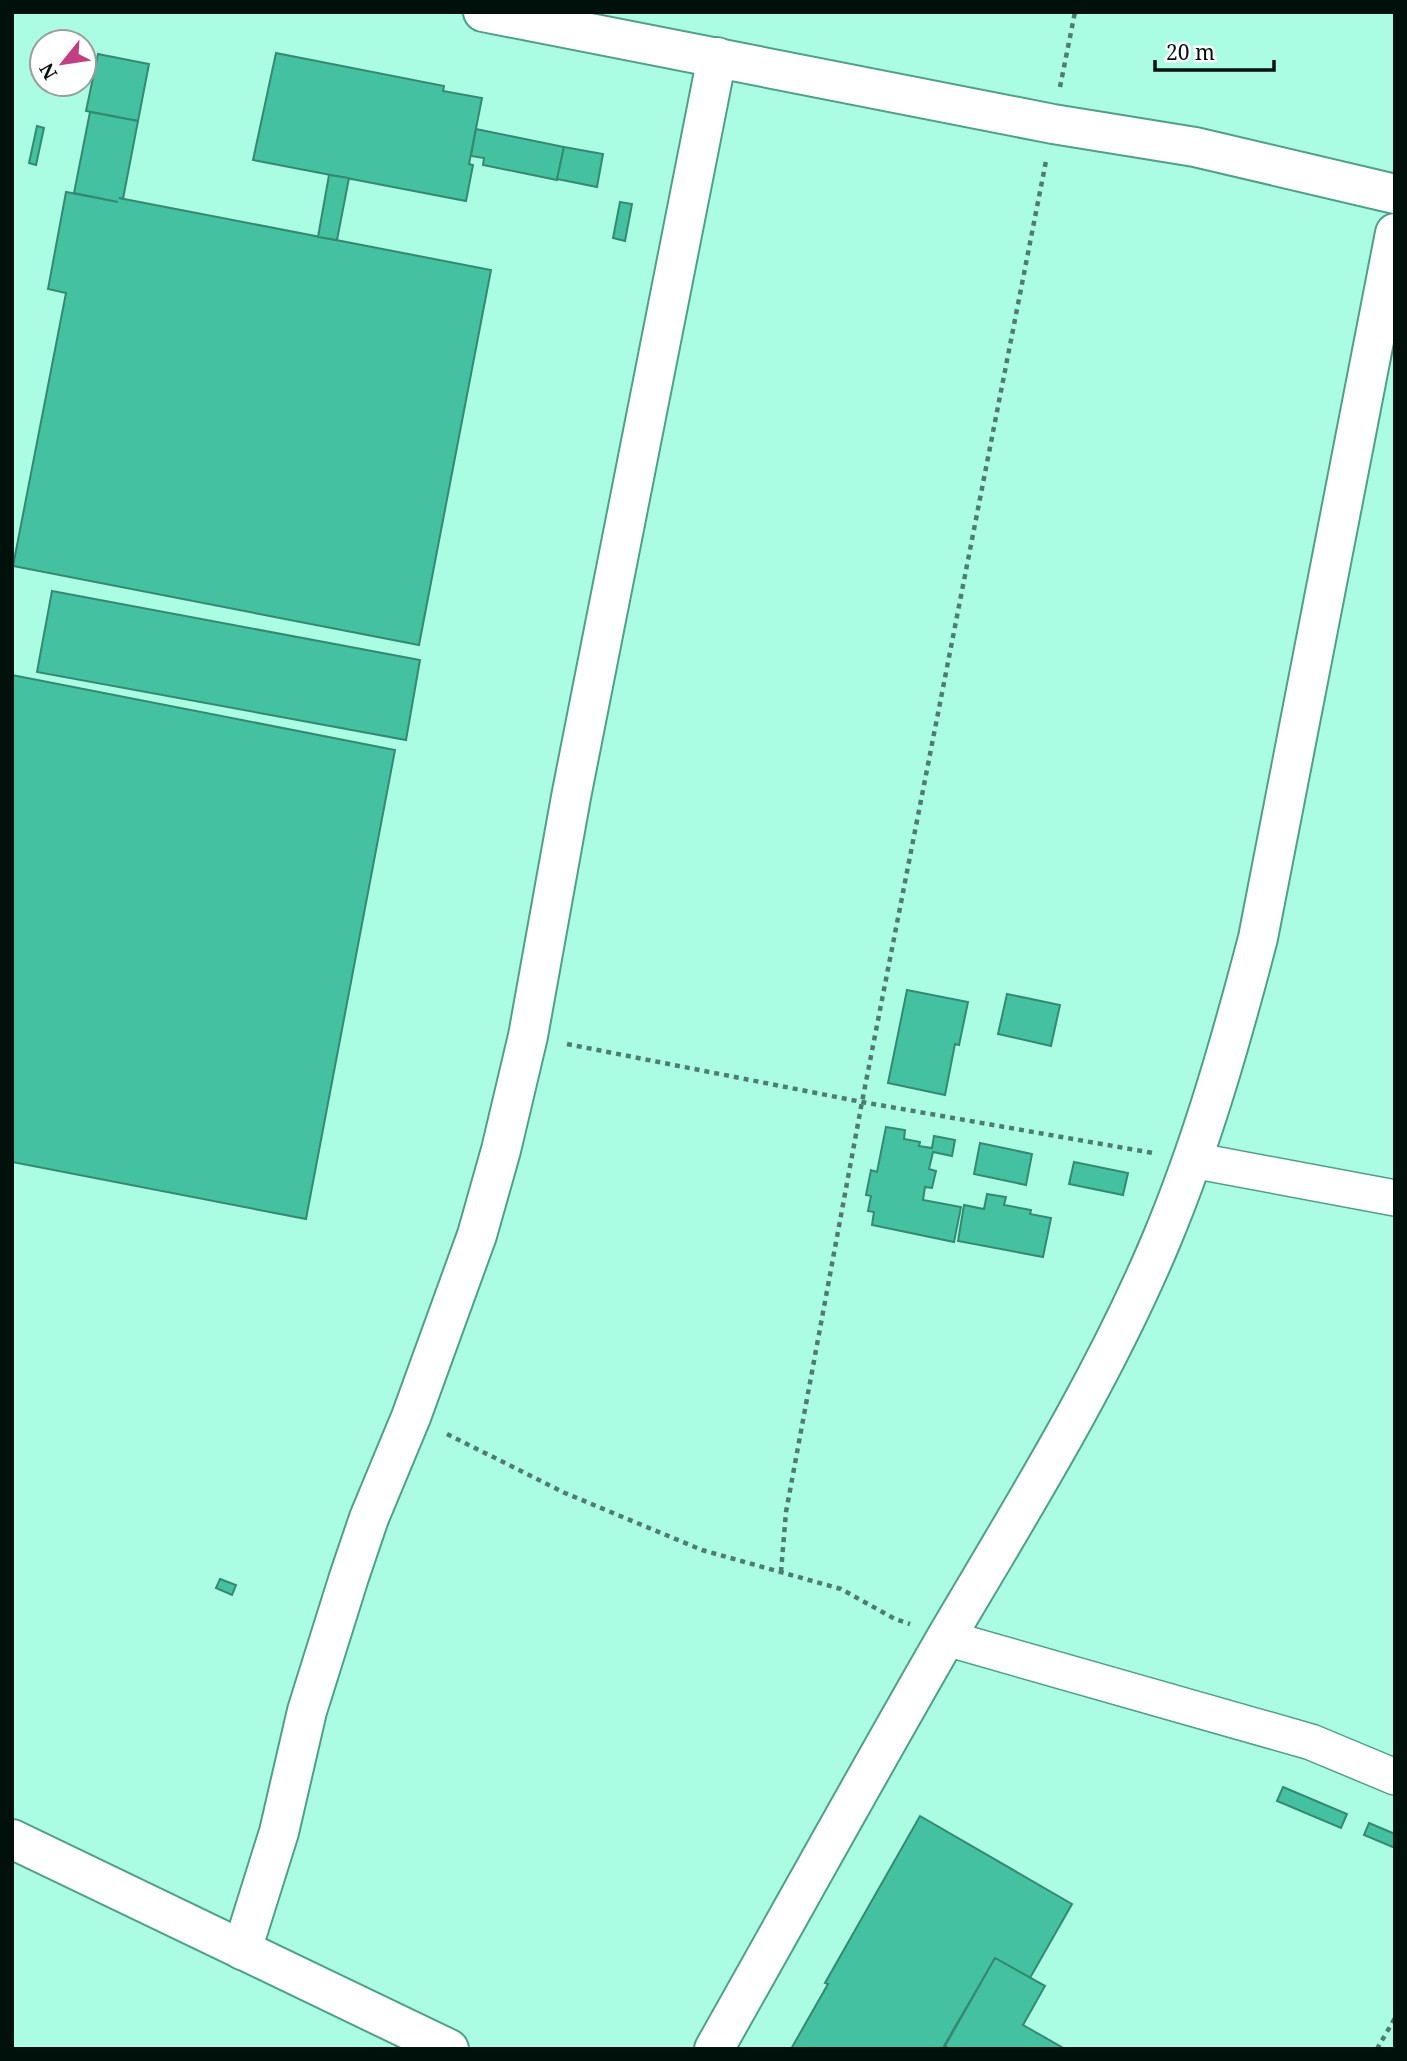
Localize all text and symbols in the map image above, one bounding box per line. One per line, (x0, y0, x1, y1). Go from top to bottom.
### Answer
north arrow (28, 28, 98, 98)
scale bar (1155, 28, 1274, 72)
text: 20 m (1166, 38, 1215, 66)
text: N (33, 58, 63, 84)

